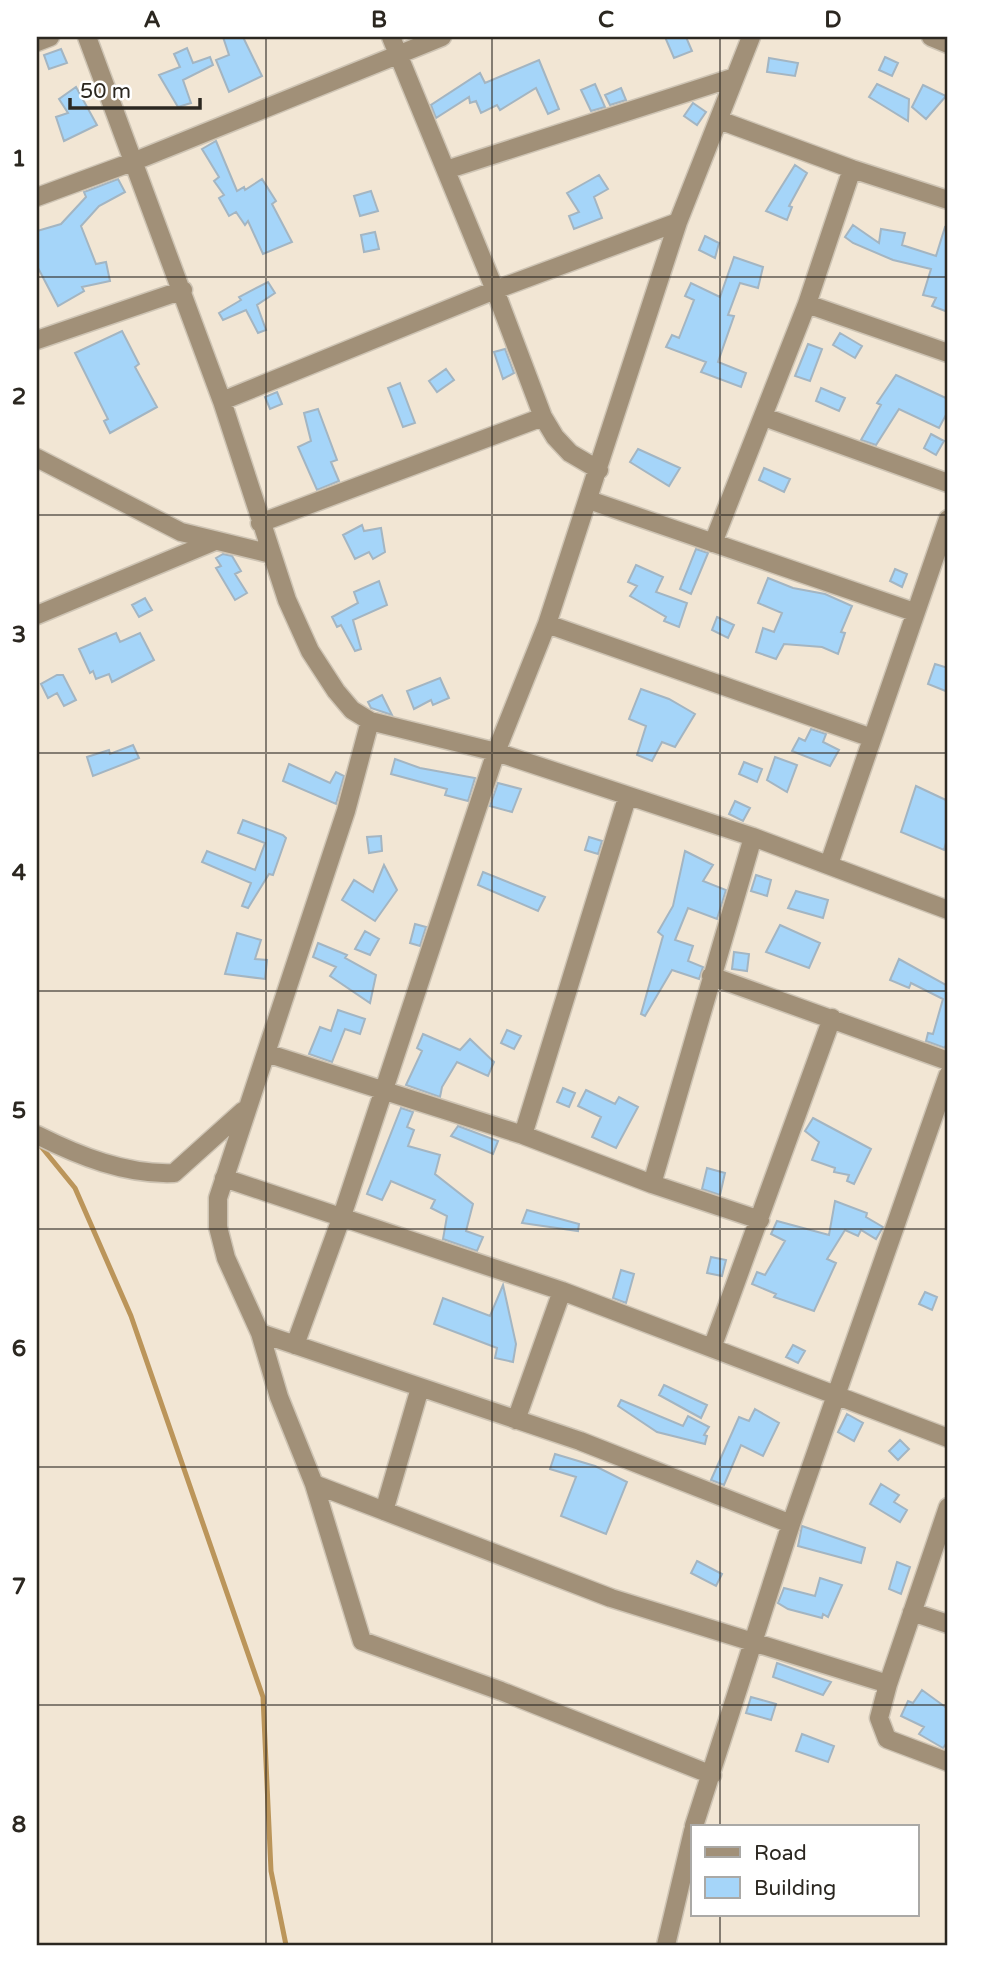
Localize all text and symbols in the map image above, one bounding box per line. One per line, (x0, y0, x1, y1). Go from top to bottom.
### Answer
text: A (143, 6, 161, 34)
text: B (371, 6, 387, 34)
text: C (598, 6, 614, 34)
text: D (824, 6, 842, 34)
scale bar (70, 66, 200, 110)
text: 50 m (80, 79, 131, 104)
text: 1 (12, 145, 26, 173)
text: 2 (12, 383, 26, 411)
text: 3 (12, 621, 26, 649)
text: 4 (12, 859, 27, 887)
text: 5 (12, 1097, 26, 1125)
text: 6 (12, 1335, 26, 1363)
text: 7 (12, 1573, 26, 1601)
text: 8 (12, 1811, 26, 1839)
legend (691, 1825, 918, 1916)
text: Road (754, 1841, 807, 1866)
text: Building (754, 1876, 836, 1901)

